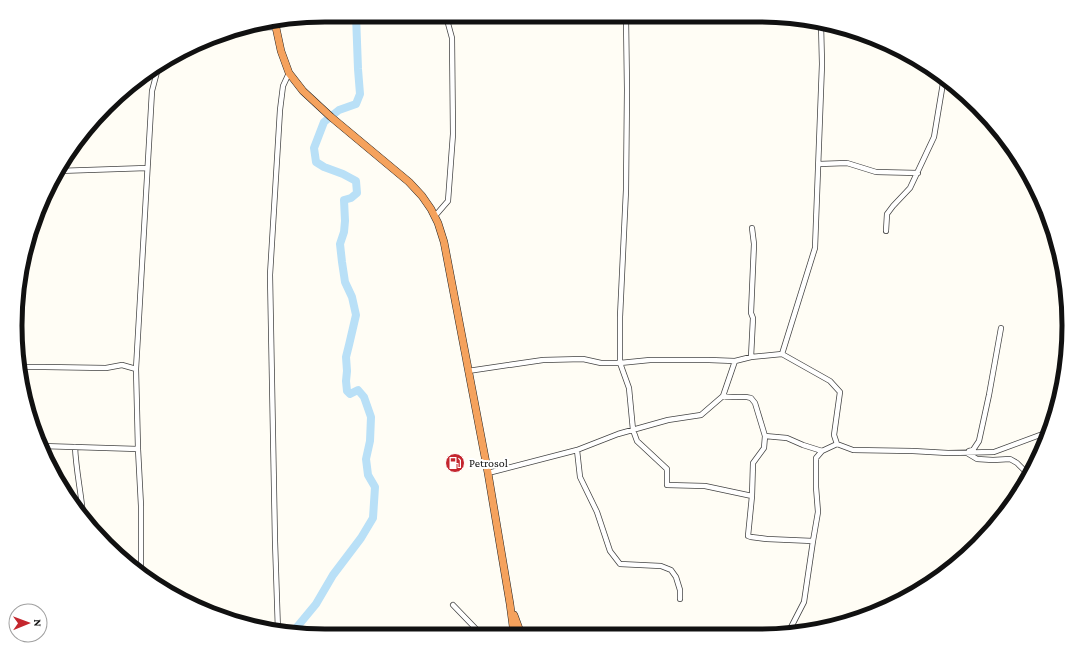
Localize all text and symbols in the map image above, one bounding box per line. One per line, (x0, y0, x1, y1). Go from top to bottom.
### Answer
fuel station icon: Petrosol (444, 452, 466, 474)
place label: Petrosol (469, 456, 508, 470)
north arrow (8, 603, 48, 643)
text: N (32, 619, 44, 627)

